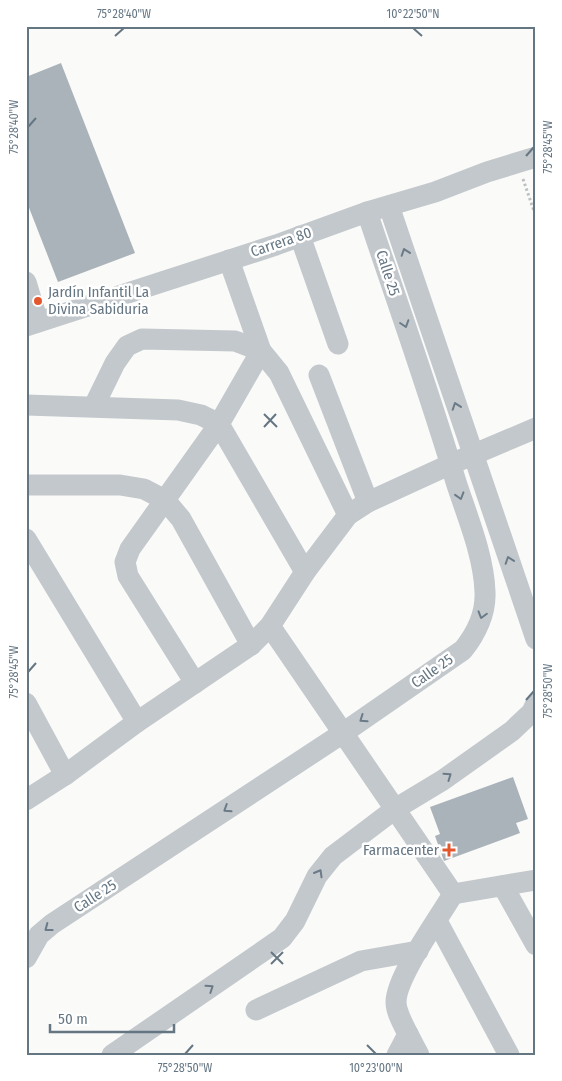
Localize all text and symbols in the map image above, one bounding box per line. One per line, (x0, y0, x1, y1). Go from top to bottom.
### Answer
text: 75°28'40"W (97, 7, 151, 21)
text: 10°22'50"N (386, 7, 440, 21)
text: 75°28'40"W (7, 100, 21, 154)
text: 75°28'45"W (541, 120, 555, 174)
street label: Carrera 80 (248, 223, 314, 261)
street label: Calle 25 (372, 248, 404, 298)
one-way arrow (400, 248, 410, 256)
place label: Jardín Infantil La Divina Sabiduria (48, 283, 149, 318)
marker: Jardín Infantil La Divina Sabiduria (32, 295, 44, 307)
one-way arrow (399, 320, 409, 328)
one-way arrow (452, 402, 462, 410)
one-way arrow (455, 491, 465, 499)
one-way arrow (504, 556, 514, 564)
one-way arrow (477, 610, 488, 619)
text: 75°28'45"W (7, 645, 21, 699)
street label: Calle 25 (408, 650, 456, 692)
text: 75°28'50"W (541, 664, 555, 718)
one-way arrow (359, 713, 369, 722)
one-way arrow (442, 773, 452, 782)
one-way arrow (224, 803, 233, 812)
place label: Farmacenter (363, 841, 440, 859)
marker: Farmacenter (443, 844, 455, 856)
one-way arrow (313, 870, 323, 879)
street label: Calle 25 (70, 876, 120, 916)
one-way arrow (45, 922, 54, 930)
one-way arrow (205, 984, 214, 994)
scale bar (50, 1001, 174, 1033)
text: 50 m (58, 1010, 88, 1028)
text: 75°28'50"W (158, 1061, 212, 1075)
text: 10°23'00"N (349, 1061, 403, 1075)

